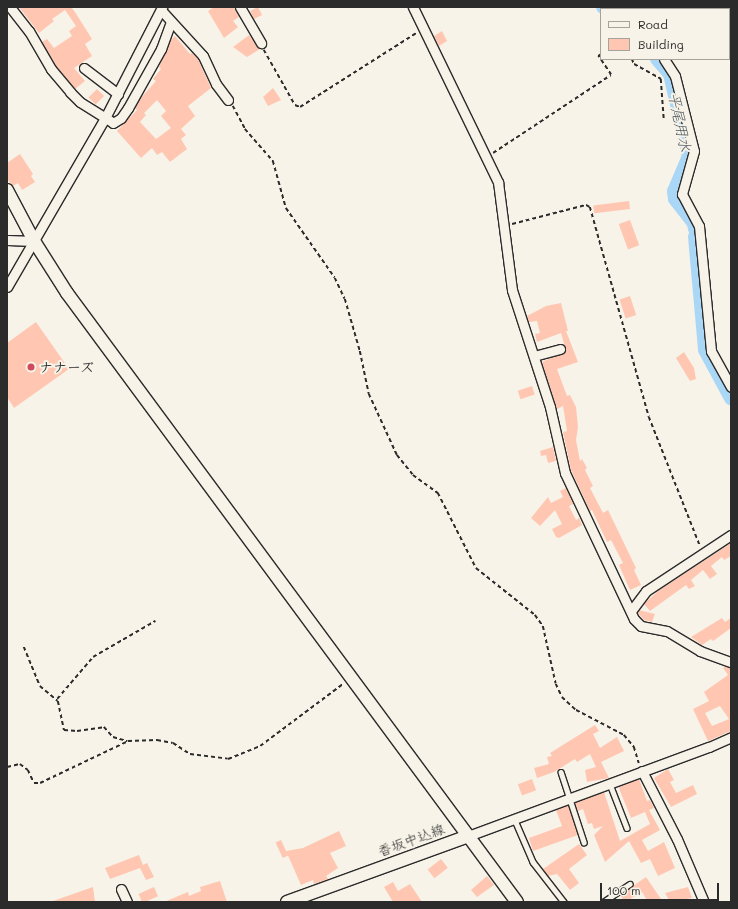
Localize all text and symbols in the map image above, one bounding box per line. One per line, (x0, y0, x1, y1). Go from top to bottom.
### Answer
legend (600, 8, 730, 60)
text: Road (638, 16, 668, 32)
text: Building (638, 36, 684, 52)
water label: 平尾用水 (665, 91, 695, 153)
place label: ナナーズ (39, 359, 95, 375)
marker: ナナーズ (26, 362, 36, 372)
street label: 香坂中込線 (375, 820, 447, 860)
scale bar (602, 875, 721, 901)
text: 100 m (607, 882, 641, 898)

